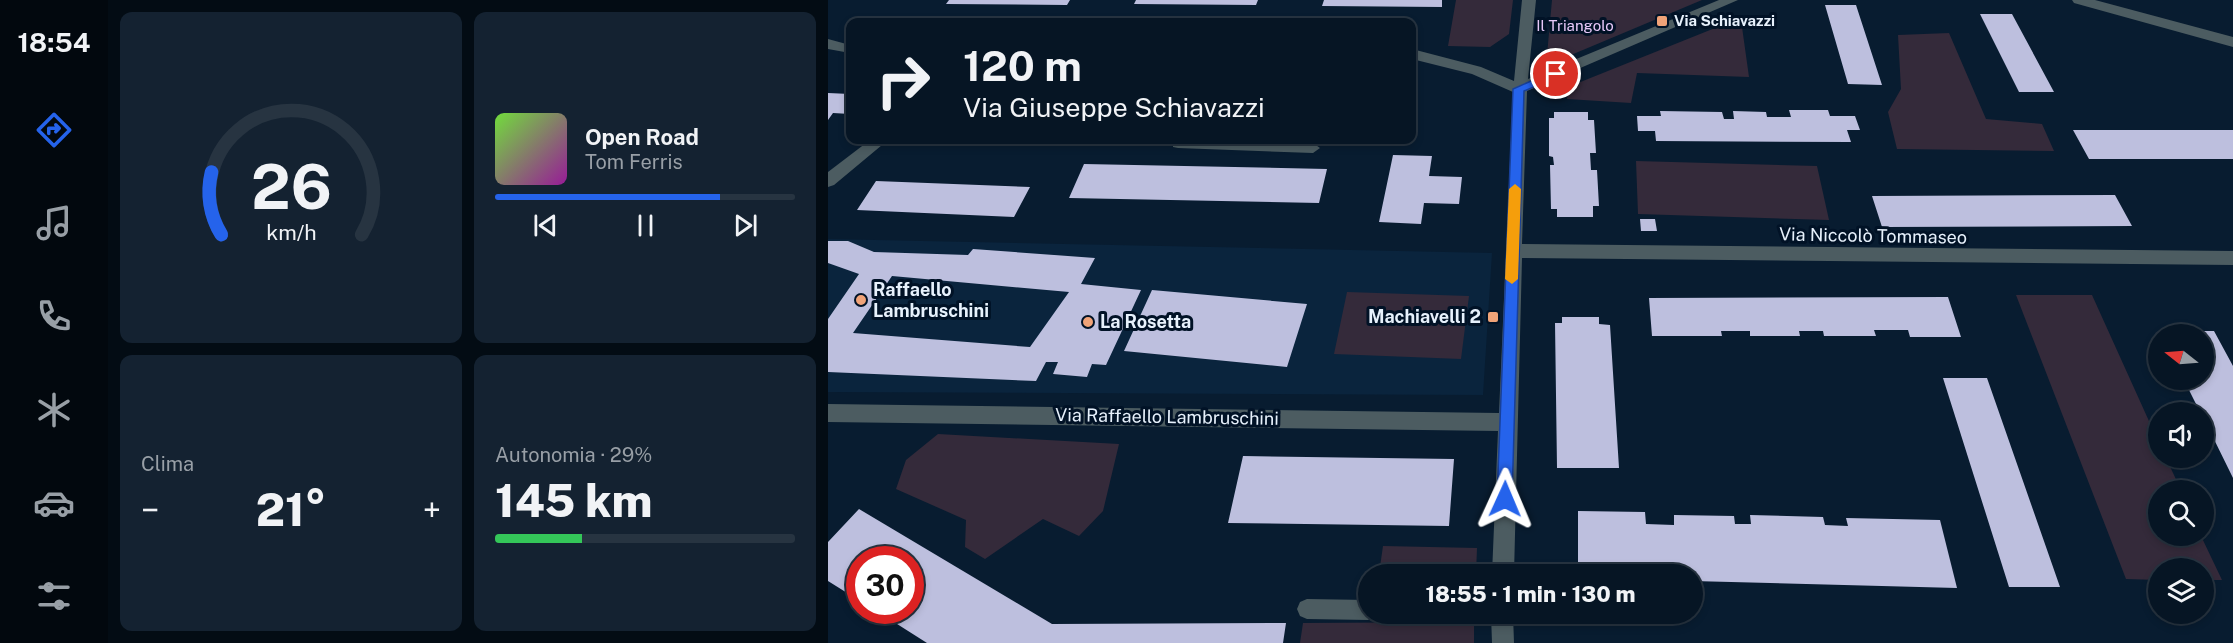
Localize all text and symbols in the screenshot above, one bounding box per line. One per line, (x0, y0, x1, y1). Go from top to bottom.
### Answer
place label: Via Schiavazzi (1674, 12, 1775, 29)
marker: Via Schiavazzi (1655, 14, 1669, 28)
park label: Il Triangolo (1536, 17, 1614, 34)
text: 18:54 (18, 26, 90, 58)
text: 120 m (963, 41, 1082, 90)
icon: right (864, 42, 942, 120)
pin (1530, 48, 1581, 99)
icon: arrive (1539, 57, 1572, 90)
text: Via Giuseppe Schiavazzi (963, 91, 1265, 123)
icon: directions (33, 109, 75, 151)
text: Open Road (585, 124, 699, 150)
text: 26 (251, 150, 331, 223)
text: Tom Ferris (585, 150, 683, 174)
icon: music (33, 202, 75, 244)
icon: previous (529, 209, 562, 242)
icon: pause (629, 209, 662, 242)
icon: next (729, 209, 762, 242)
text: km/h (266, 220, 316, 245)
street label: Via Niccolò Tommaseo (1779, 223, 1967, 248)
place label: Raffaello Lambruschini (873, 279, 989, 321)
marker: Raffaello Lambruschini (854, 293, 868, 307)
icon: phone (33, 295, 75, 337)
place label: Machiavelli 2 (1368, 306, 1481, 327)
marker: Machiavelli 2 (1486, 310, 1500, 324)
place label: La Rosetta (1100, 311, 1191, 332)
marker: La Rosetta (1081, 315, 1095, 329)
north arrow (2148, 324, 2214, 390)
map controls (2148, 324, 2214, 624)
icon: climate (33, 389, 75, 431)
button: sound (2148, 402, 2214, 468)
street label: Via Raffaello Lambruschini (1055, 404, 1279, 429)
text: Autonomia · 29% (495, 443, 652, 467)
text: Clima (141, 452, 194, 476)
position arrow (1473, 467, 1537, 531)
text: 145 km (495, 474, 652, 527)
button: search (2148, 480, 2214, 546)
icon: car (33, 482, 75, 524)
text: 21° (256, 483, 326, 536)
text: − (141, 491, 159, 529)
text: + (423, 491, 441, 529)
speed limit sign: 30 (846, 546, 924, 624)
button: layers (2148, 558, 2214, 624)
icon: filters (33, 575, 75, 617)
text: 18:55 · 1 min · 130 m (1425, 581, 1636, 607)

